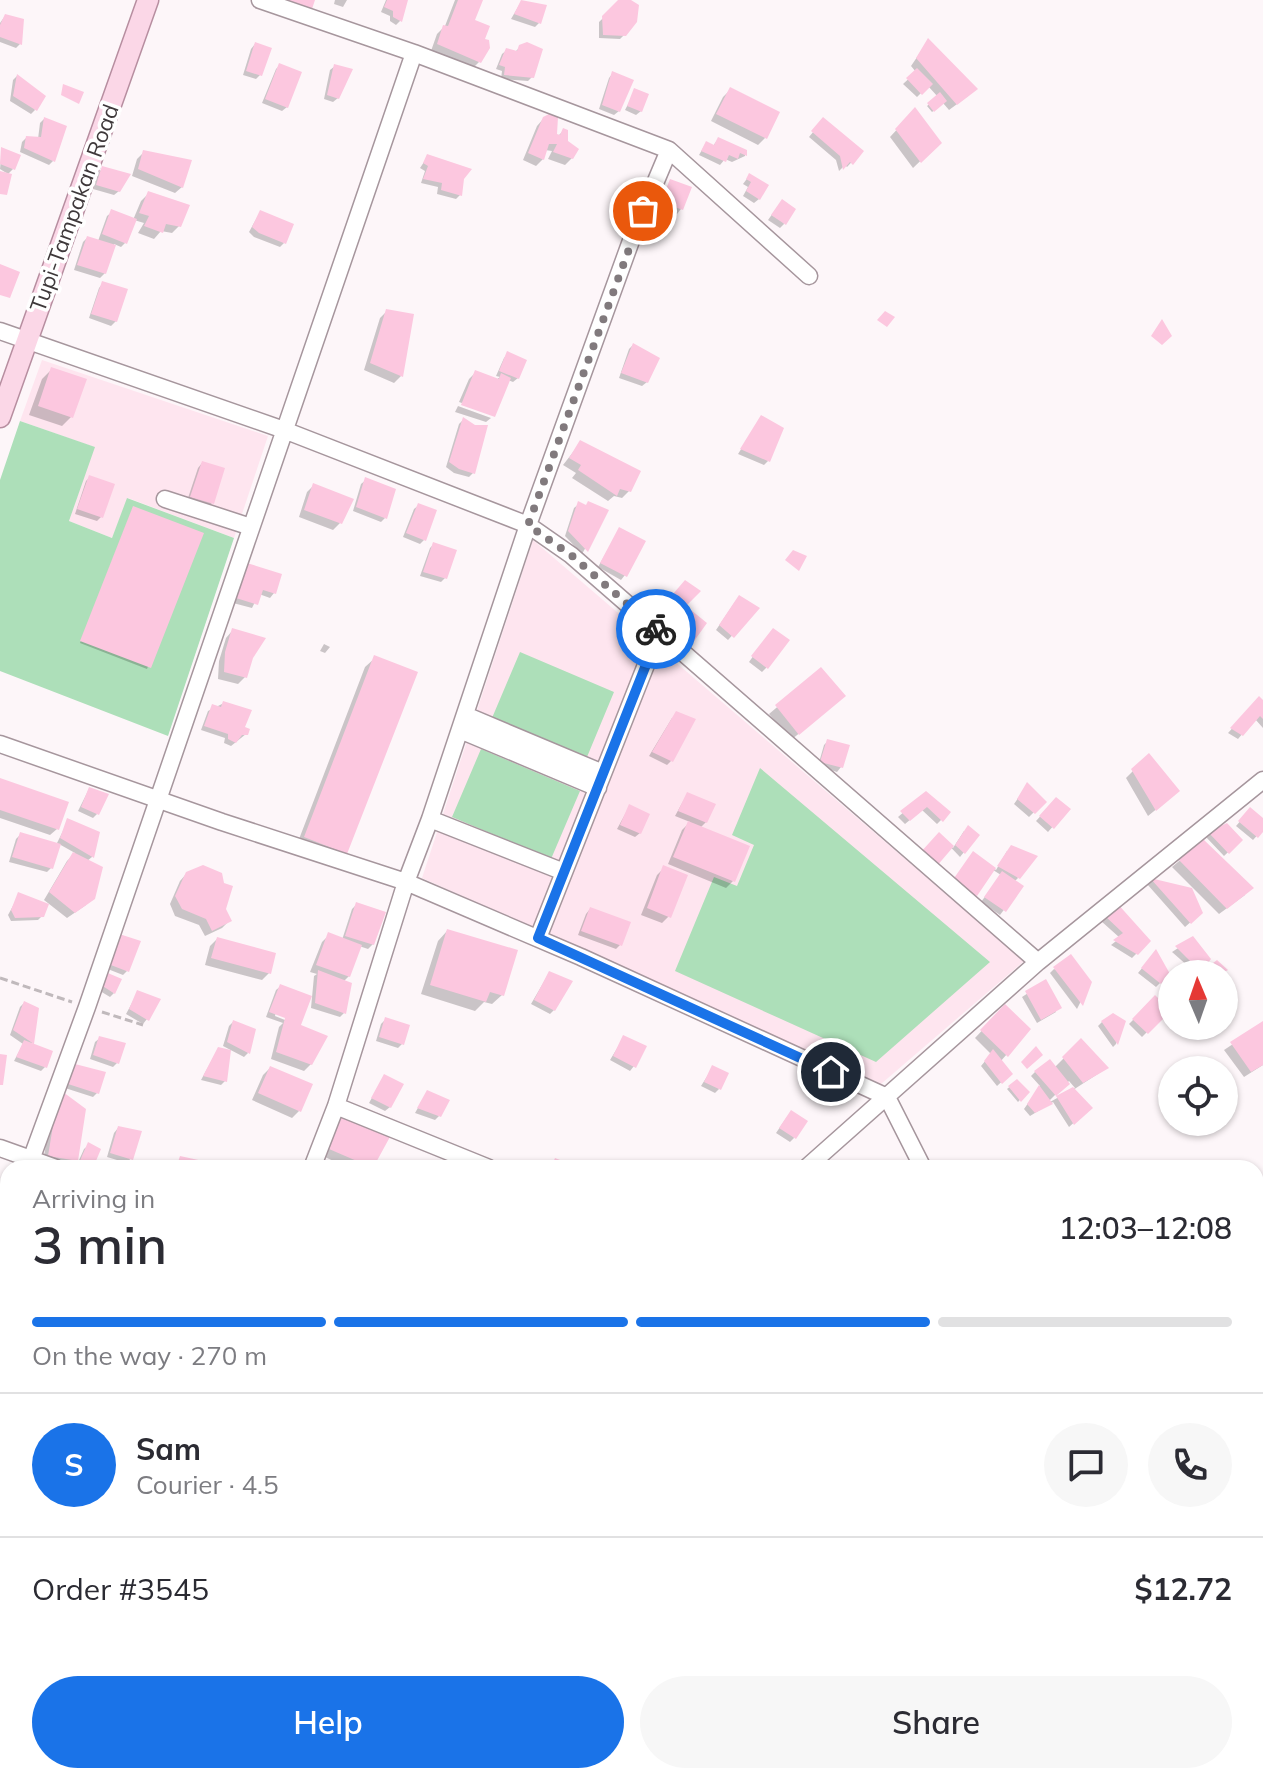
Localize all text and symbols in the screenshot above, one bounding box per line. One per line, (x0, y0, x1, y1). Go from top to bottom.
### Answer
street label: Tupi-Tampakan Road (23, 100, 125, 316)
pin (609, 177, 677, 245)
icon: bag (621, 189, 665, 233)
courier (616, 589, 696, 669)
icon: bike (634, 607, 678, 651)
north arrow (1158, 960, 1238, 1040)
map controls (1158, 960, 1238, 1136)
pin (797, 1038, 865, 1106)
icon: home (809, 1050, 853, 1094)
button: locate (1158, 1056, 1238, 1136)
text: Arriving in (32, 1182, 155, 1215)
text: 12:03–12:08 (1059, 1209, 1232, 1247)
text: 3 min (32, 1212, 167, 1277)
text: On the way · 270 m (32, 1339, 267, 1372)
button: chat (1044, 1423, 1128, 1507)
button: phone (1148, 1423, 1232, 1507)
text: Sam (136, 1430, 201, 1468)
text: S (64, 1446, 84, 1484)
text: Courier · 4.5 (136, 1468, 279, 1501)
text: Order #3545 (32, 1570, 209, 1608)
text: $12.72 (1135, 1570, 1232, 1608)
button: Help (32, 1676, 624, 1768)
button: Share (640, 1676, 1232, 1768)

